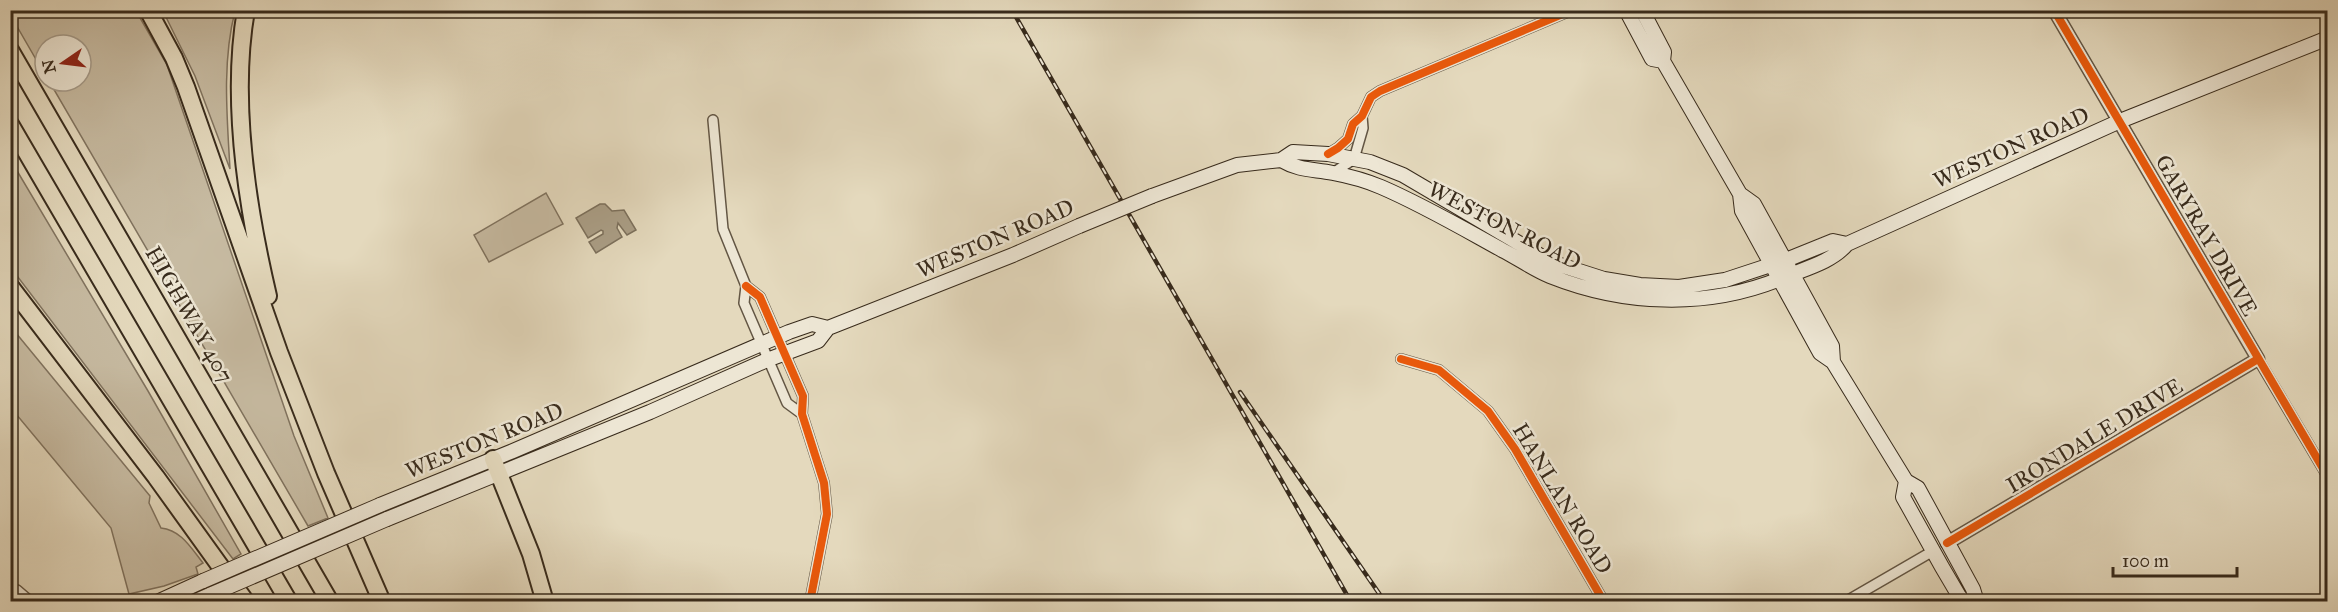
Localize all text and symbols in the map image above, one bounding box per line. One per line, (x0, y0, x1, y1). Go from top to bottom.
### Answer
north arrow (33, 33, 93, 93)
text: N (38, 57, 60, 75)
street label: WESTON ROAD (1929, 101, 2093, 194)
street label: GARYRAY DRIVE (2149, 150, 2264, 321)
street label: WESTON ROAD (1424, 175, 1586, 276)
street label: WESTON ROAD (913, 193, 1078, 284)
street label: HIGHWAY 407 (140, 241, 240, 387)
street label: IRONDALE DRIVE (2001, 372, 2188, 499)
street label: WESTON ROAD (401, 396, 567, 484)
street label: HANLAN ROAD (1507, 418, 1618, 579)
scale bar (2113, 540, 2238, 578)
text: 100 m (2122, 550, 2169, 572)

